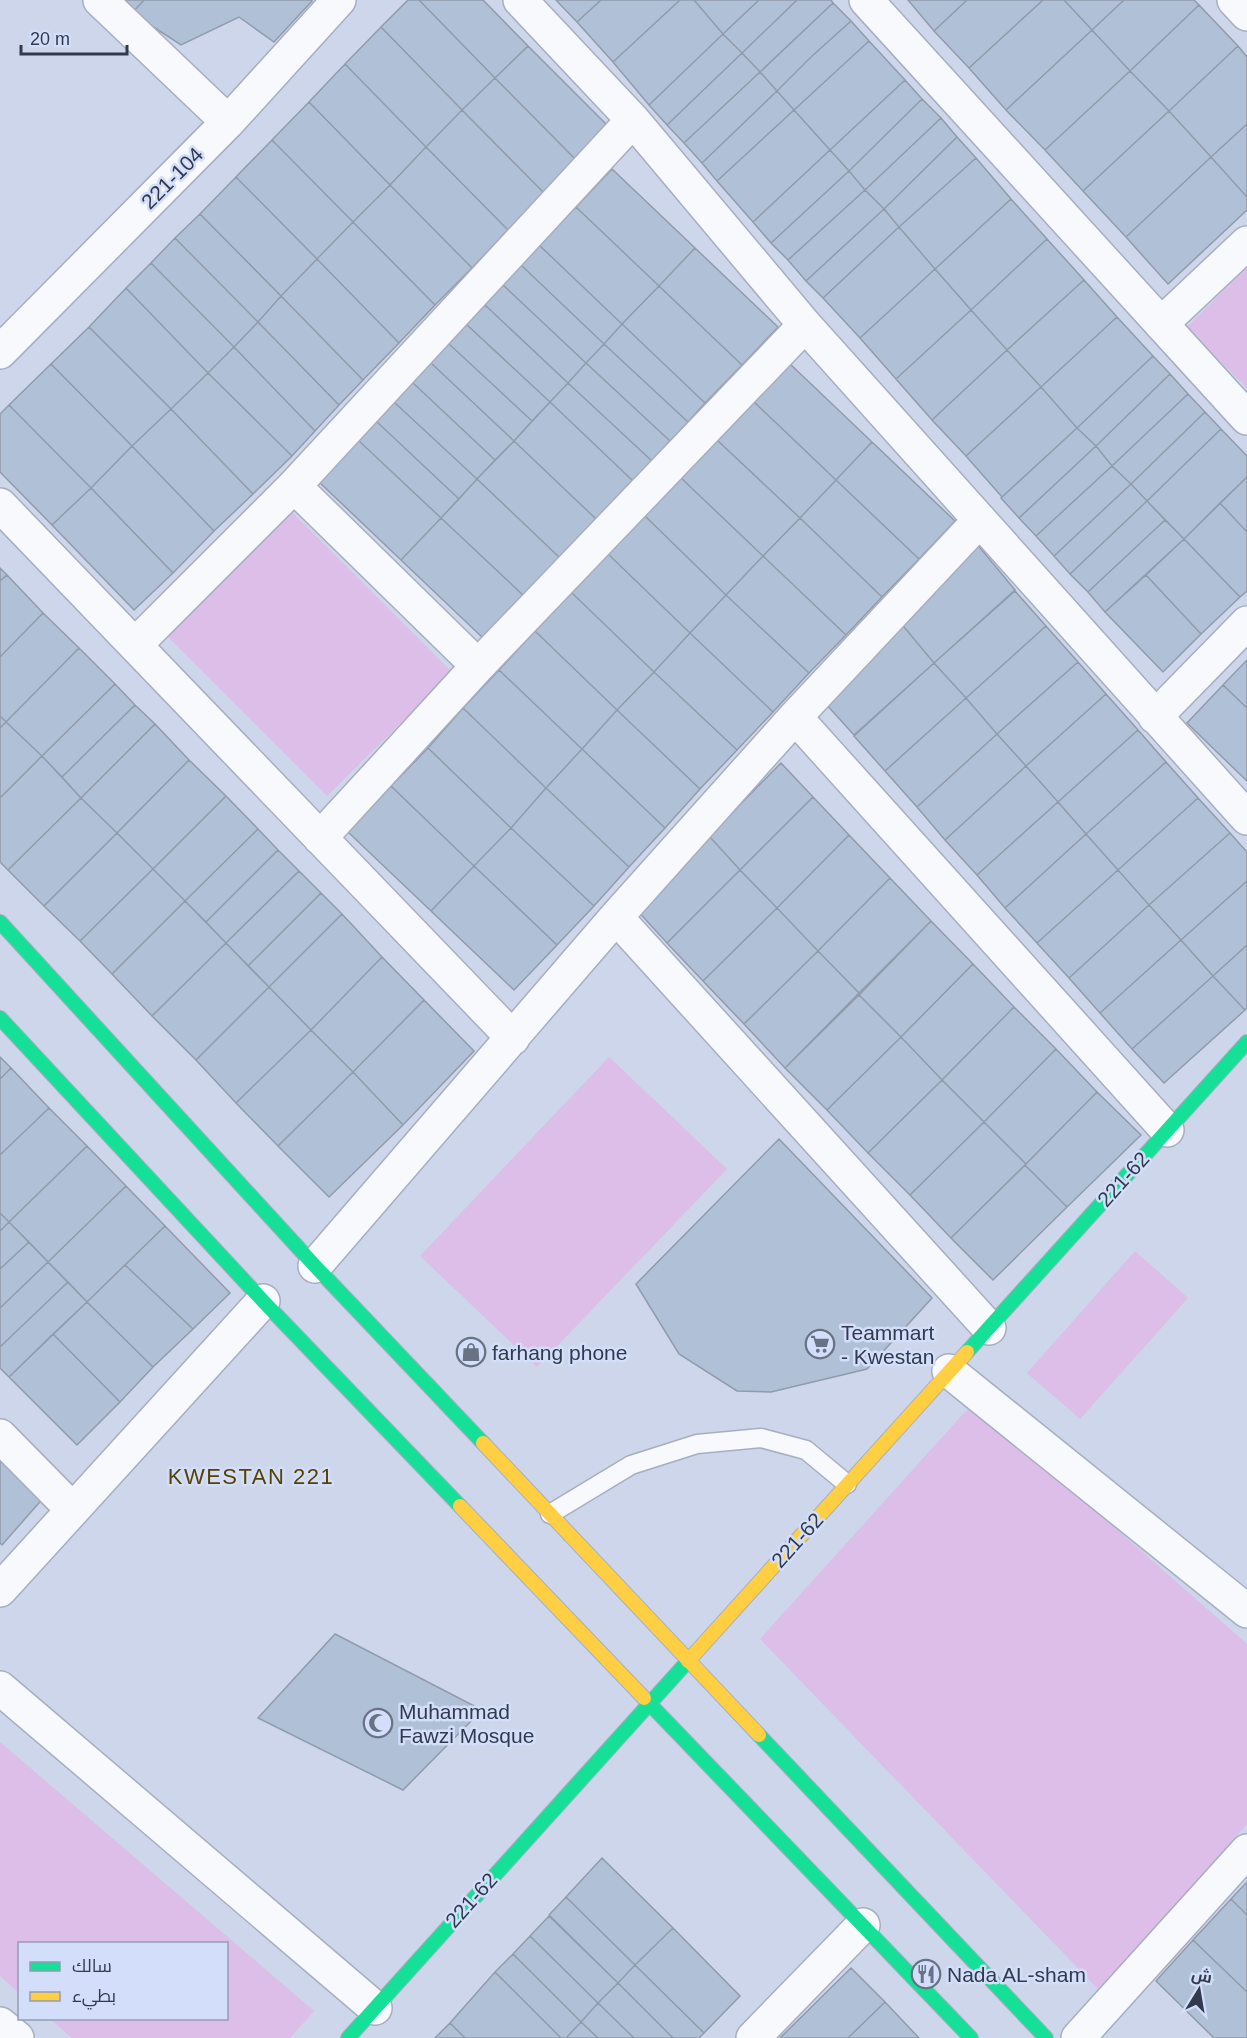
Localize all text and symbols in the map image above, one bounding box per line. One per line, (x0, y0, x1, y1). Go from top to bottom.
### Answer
scale bar (21, 18, 128, 56)
text: 20 m (30, 29, 70, 49)
street label: 221-104 (137, 142, 208, 213)
street label: 221-62 (1093, 1147, 1153, 1211)
place label: Teammart - Kwestan (841, 1321, 935, 1368)
supermarket icon: Teammart - Kwestan (804, 1328, 836, 1360)
shop icon: farhang phone (455, 1336, 487, 1368)
place label: farhang phone (492, 1341, 627, 1364)
district label: KWESTAN 221 (168, 1464, 334, 1489)
street label: 221-62 (767, 1508, 827, 1572)
place label: Muhammad Fawzi Mosque (399, 1700, 534, 1747)
mosque icon: Muhammad Fawzi Mosque (362, 1707, 394, 1739)
street label: 221-62 (441, 1868, 501, 1932)
legend (18, 1942, 228, 2020)
text: سالك (72, 1956, 112, 1976)
restaurant icon: Nada AL-sham (910, 1958, 942, 1990)
north arrow (1169, 1960, 1229, 2020)
place label: Nada AL-sham (947, 1963, 1086, 1986)
text: ش (1190, 1965, 1213, 1987)
text: بطيء (72, 1986, 116, 2010)

